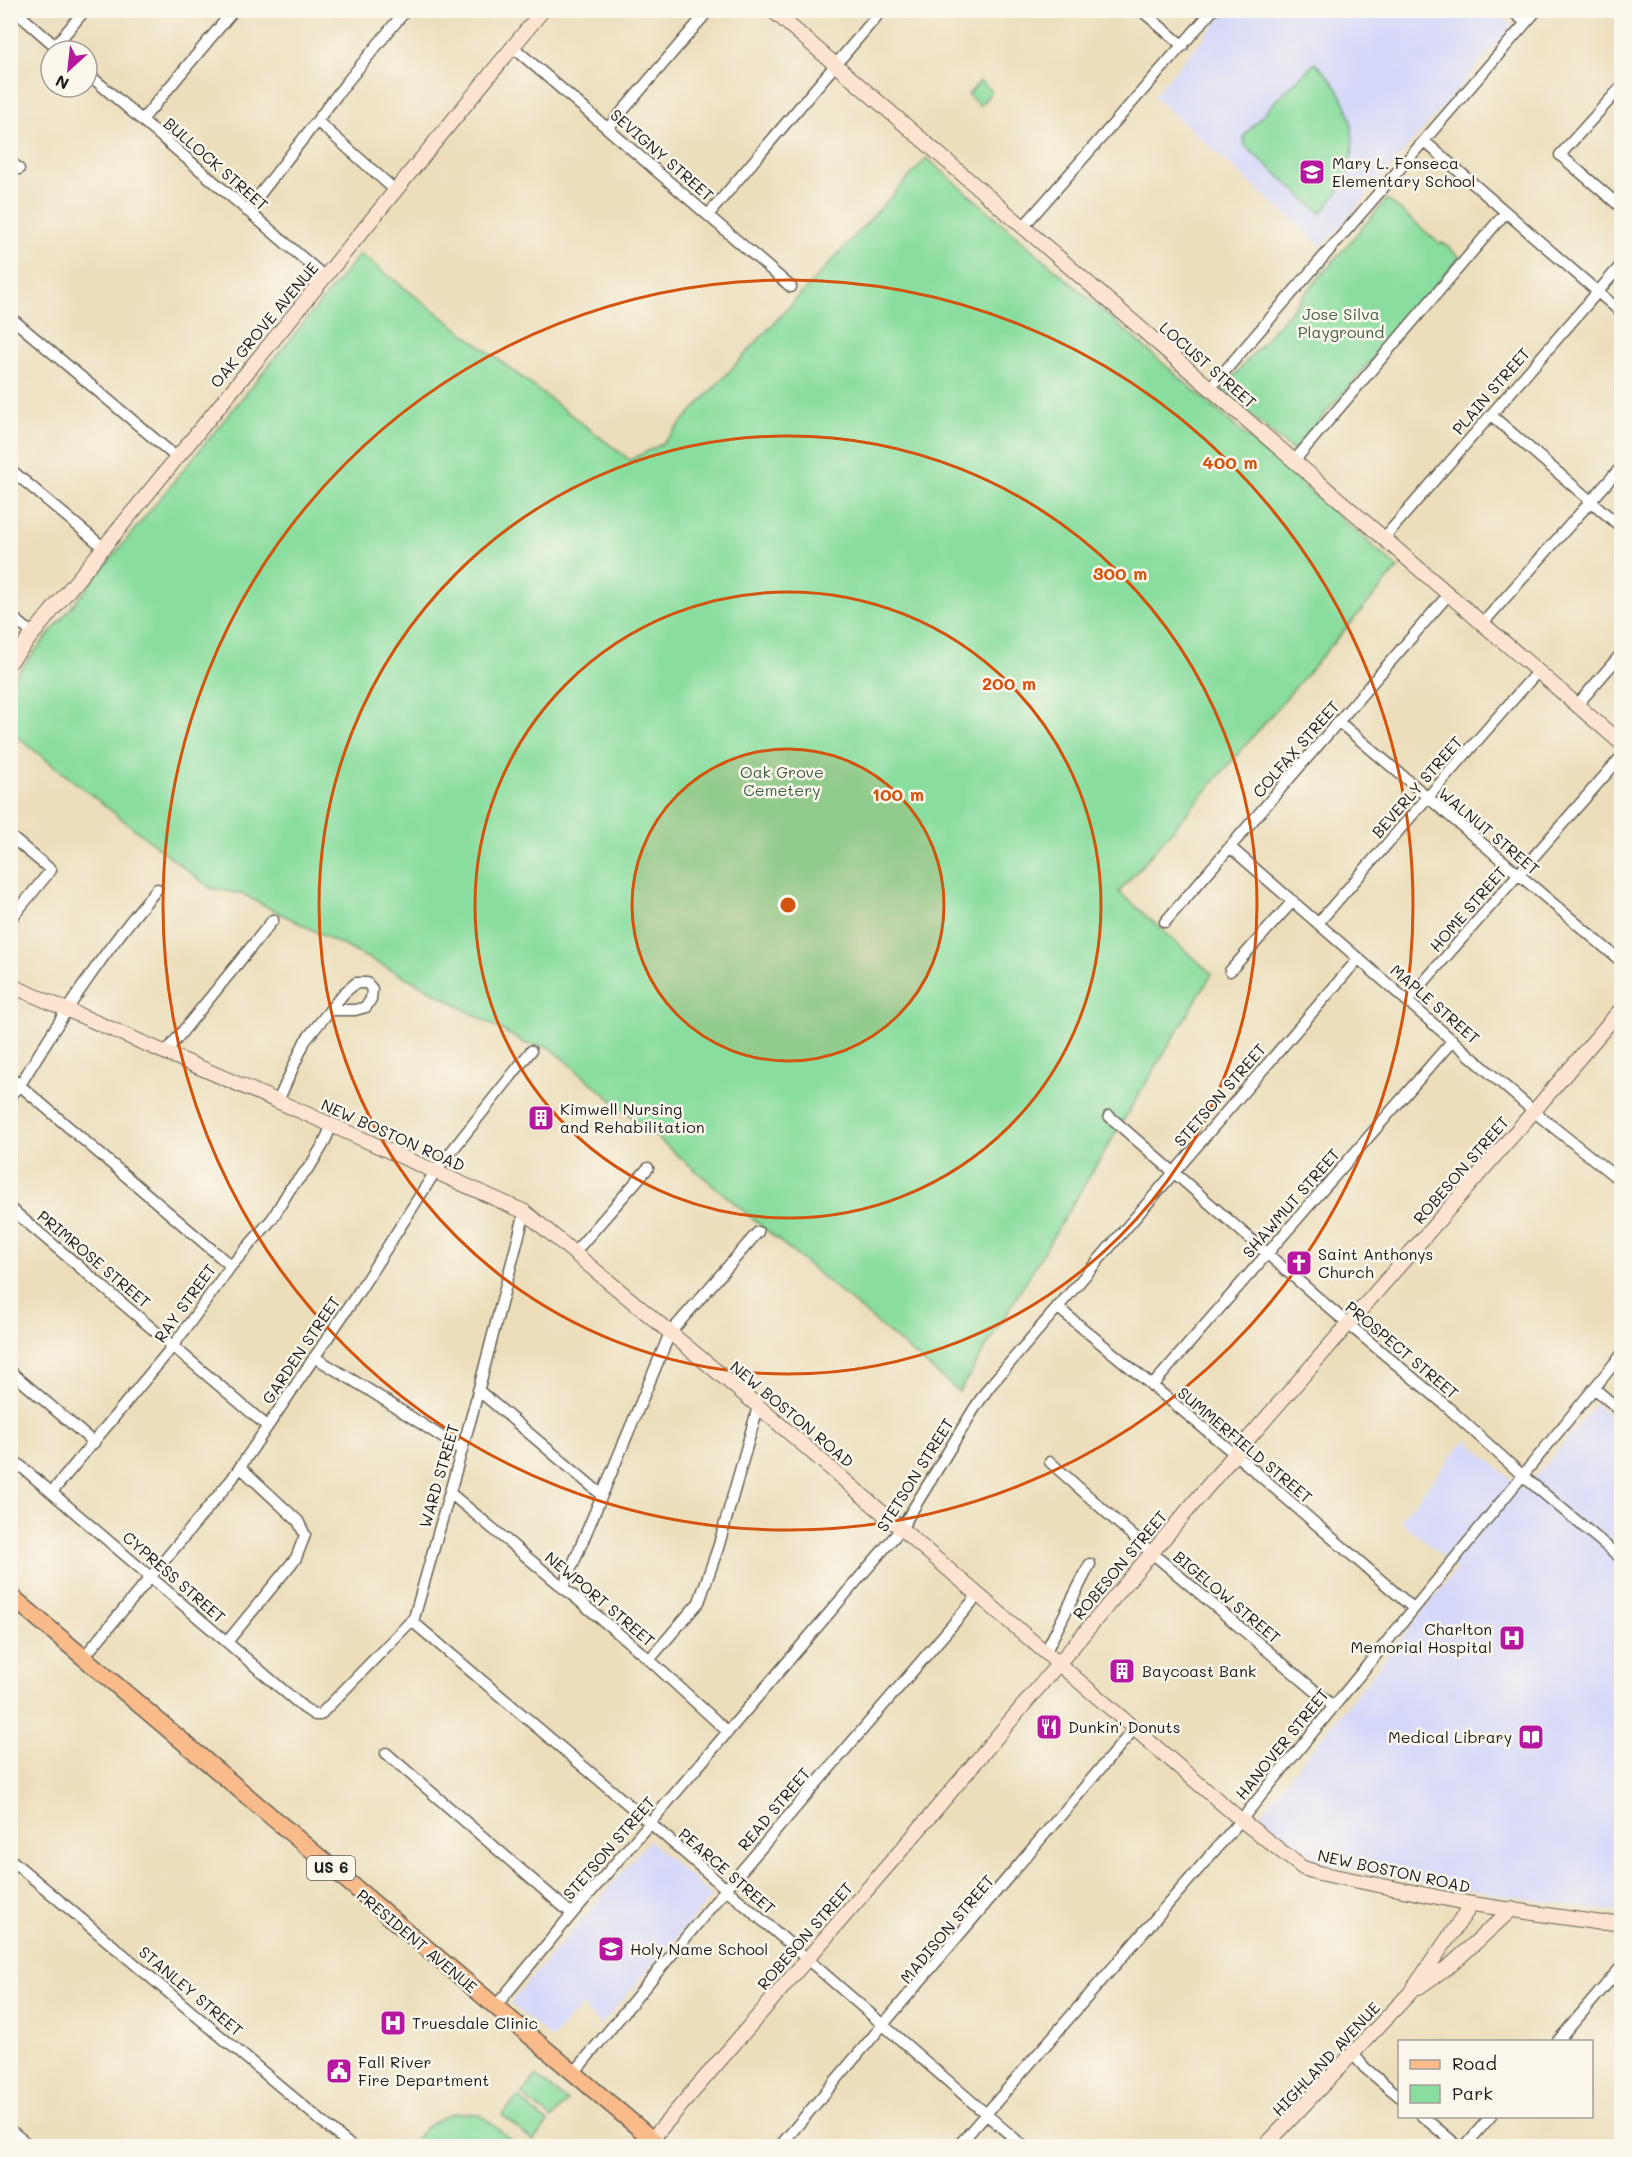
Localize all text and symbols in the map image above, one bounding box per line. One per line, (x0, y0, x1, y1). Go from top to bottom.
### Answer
north arrow (39, 39, 99, 99)
text: N (52, 71, 72, 95)
street label: SEVIGNY STREET (606, 104, 718, 205)
street label: BULLOCK STREET (160, 112, 273, 215)
place label: Mary L. Fonseca Elementary School (1332, 152, 1476, 191)
school or university icon: Mary L. Fonseca Elementary School (1297, 157, 1327, 187)
street label: OAK GROVE AVENUE (205, 258, 322, 392)
park label: Jose Silva Playground (1298, 303, 1384, 342)
street label: LOCUST STREET (1156, 317, 1261, 413)
street label: PLAIN STREET (1447, 343, 1534, 439)
text: 400 m (1202, 450, 1258, 474)
text: 300 m (1093, 561, 1147, 585)
text: 200 m (982, 671, 1036, 695)
street label: COLFAX STREET (1248, 696, 1344, 802)
street label: BEVERLY STREET (1367, 731, 1467, 842)
park label: Oak Grove Cemetery (740, 761, 824, 800)
text: 100 m (872, 782, 924, 806)
street label: WALNUT STREET (1435, 782, 1544, 879)
street label: HOME STREET (1425, 862, 1511, 956)
centre of rings (778, 895, 798, 915)
street label: MAPLE STREET (1386, 959, 1484, 1048)
street label: STETSON STREET (1169, 1039, 1270, 1151)
street label: NEW BOSTON ROAD (318, 1093, 468, 1176)
place label: Kimwell Nursing and Rehabilitation (560, 1098, 705, 1137)
building icon: Kimwell Nursing and Rehabilitation (526, 1103, 556, 1133)
street label: ROBESON STREET (1408, 1111, 1513, 1228)
street label: SHAWMUT STREET (1237, 1143, 1344, 1262)
street label: PRIMROSE STREET (33, 1205, 155, 1312)
place label: Saint Anthonys Church (1318, 1243, 1433, 1282)
church icon: Saint Anthonys Church (1284, 1248, 1314, 1278)
street label: RAY STREET (149, 1259, 220, 1346)
street label: GARDEN STREET (257, 1292, 344, 1408)
street label: PROSPECT STREET (1341, 1296, 1463, 1403)
street label: NEW BOSTON ROAD (726, 1356, 859, 1472)
street label: SUMMERFIELD STREET (1174, 1382, 1317, 1507)
street label: STETSON STREET (871, 1414, 958, 1535)
street label: WARD STREET (414, 1422, 463, 1530)
street label: ROBESON STREET (1068, 1506, 1171, 1624)
street label: CYPRESS STREET (119, 1526, 230, 1627)
street label: NEWPORT STREET (541, 1546, 660, 1651)
street label: BIGELOW STREET (1169, 1546, 1285, 1648)
place label: Charlton Memorial Hospital (1351, 1618, 1492, 1657)
hospital icon: Charlton Memorial Hospital (1497, 1623, 1527, 1653)
building icon: Baycoast Bank (1107, 1656, 1137, 1686)
place label: Baycoast Bank (1142, 1660, 1256, 1681)
street label: HANOVER STREET (1230, 1684, 1333, 1804)
restaurant icon: Dunkin' Donuts (1034, 1712, 1064, 1742)
place label: Dunkin' Donuts (1068, 1716, 1180, 1737)
library icon: Medical Library (1516, 1722, 1546, 1752)
place label: Medical Library (1388, 1726, 1512, 1747)
street label: READ STREET (733, 1763, 815, 1855)
street label: STETSON STREET (558, 1792, 659, 1904)
street label: PEARCE STREET (675, 1823, 780, 1918)
street label: NEW BOSTON ROAD (1316, 1844, 1472, 1897)
road number: US 6 (307, 1856, 355, 1880)
street label: MADISON STREET (895, 1870, 998, 1987)
street label: ROBESON STREET (752, 1877, 857, 1994)
street label: PRESIDENT AVENUE (353, 1884, 482, 1997)
school or university icon: Holy Name School (596, 1934, 626, 1964)
place label: Holy Name School (630, 1938, 768, 1959)
street label: STANLEY STREET (135, 1941, 248, 2040)
street label: HIGHLAND AVENUE (1267, 1997, 1384, 2120)
hospital icon: Truesdale Clinic (378, 2008, 408, 2038)
place label: Truesdale Clinic (412, 2012, 538, 2033)
legend (1398, 2040, 1593, 2118)
place label: Fall River Fire Department (358, 2051, 489, 2090)
text: Road (1452, 2051, 1497, 2075)
public building icon: Fall River Fire Department (324, 2056, 354, 2086)
text: Park (1452, 2081, 1493, 2105)

